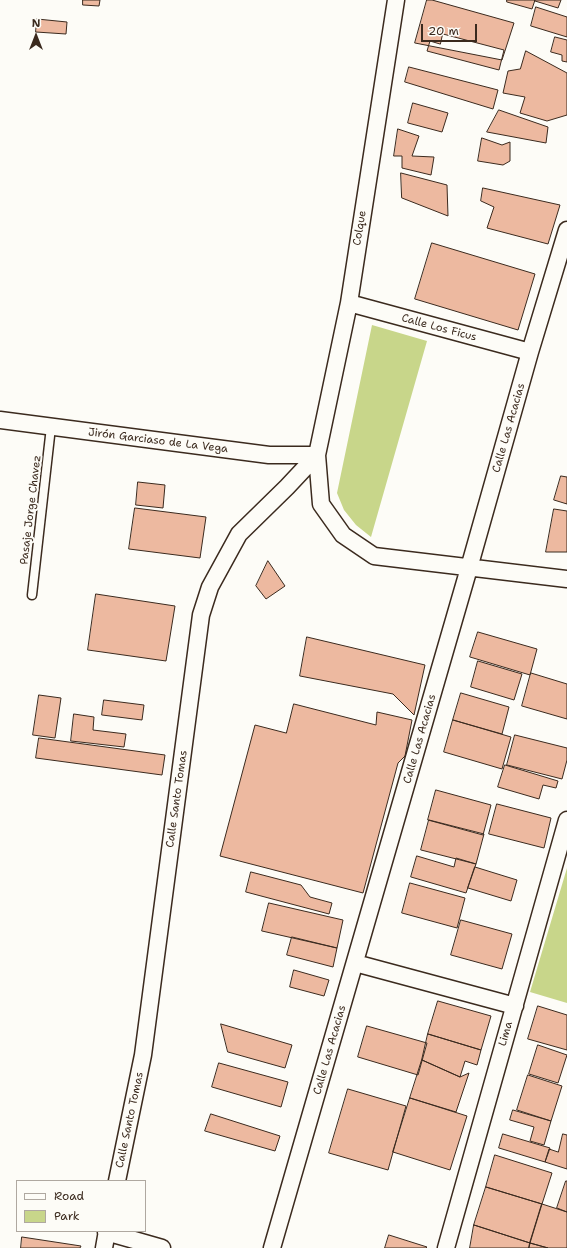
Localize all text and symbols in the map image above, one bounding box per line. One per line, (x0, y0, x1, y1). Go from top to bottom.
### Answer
north arrow (16, 16, 56, 56)
text: N (32, 16, 40, 31)
scale bar (423, 16, 479, 42)
text: 20 m (428, 23, 459, 39)
street label: Colque (351, 210, 369, 246)
street label: Calle Los Ficus (400, 312, 478, 344)
street label: Calle Las Acacias (490, 382, 528, 474)
street label: Jirón Garciaso de La Vega (87, 426, 229, 456)
street label: Pasaje Jorge Chavez (18, 455, 44, 565)
street label: Calle Las Acacias (401, 693, 439, 785)
street label: Calle Santo Tomas (164, 750, 190, 848)
street label: Calle Las Acacias (311, 1004, 349, 1096)
street label: Lima (496, 1020, 516, 1048)
street label: Calle Santo Tomas (113, 1071, 147, 1169)
legend (16, 1180, 146, 1232)
text: Road (54, 1188, 84, 1204)
text: Park (54, 1208, 80, 1224)

